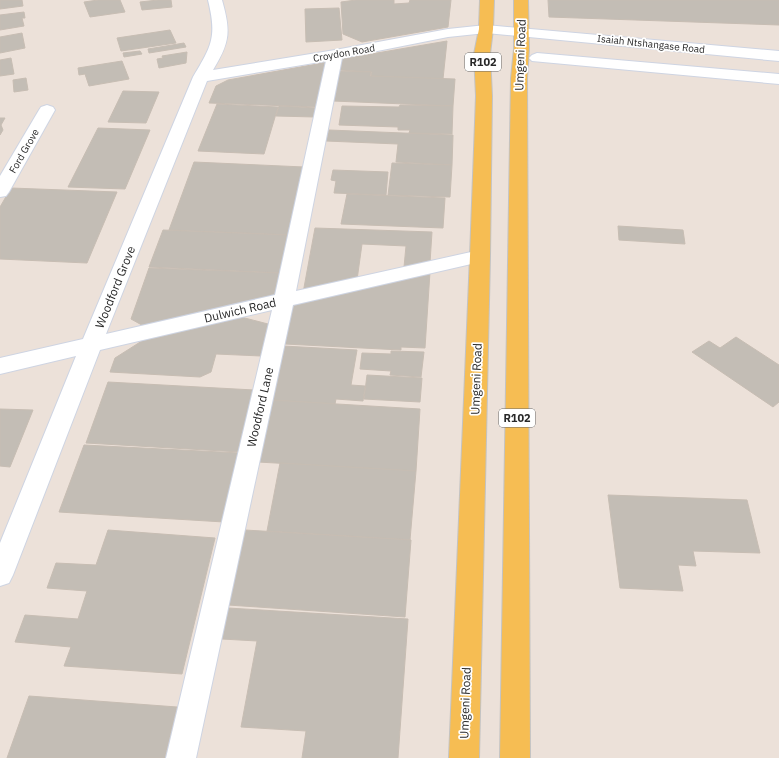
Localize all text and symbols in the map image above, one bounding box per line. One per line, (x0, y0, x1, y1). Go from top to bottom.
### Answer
street label: Umgeni Road (511, 19, 529, 91)
street label: Isaiah Ntshangase Road (596, 32, 706, 56)
street label: Croydon Road (312, 41, 376, 65)
road number: R102 (465, 53, 501, 71)
street label: Ford Grove (6, 126, 42, 176)
street label: Woodford Grove (92, 243, 138, 330)
street label: Dulwich Road (202, 294, 278, 326)
street label: Umgeni Road (467, 343, 485, 415)
street label: Woodford Lane (244, 365, 277, 448)
road number: R102 (499, 409, 535, 427)
street label: Umgeni Road (456, 667, 474, 739)

